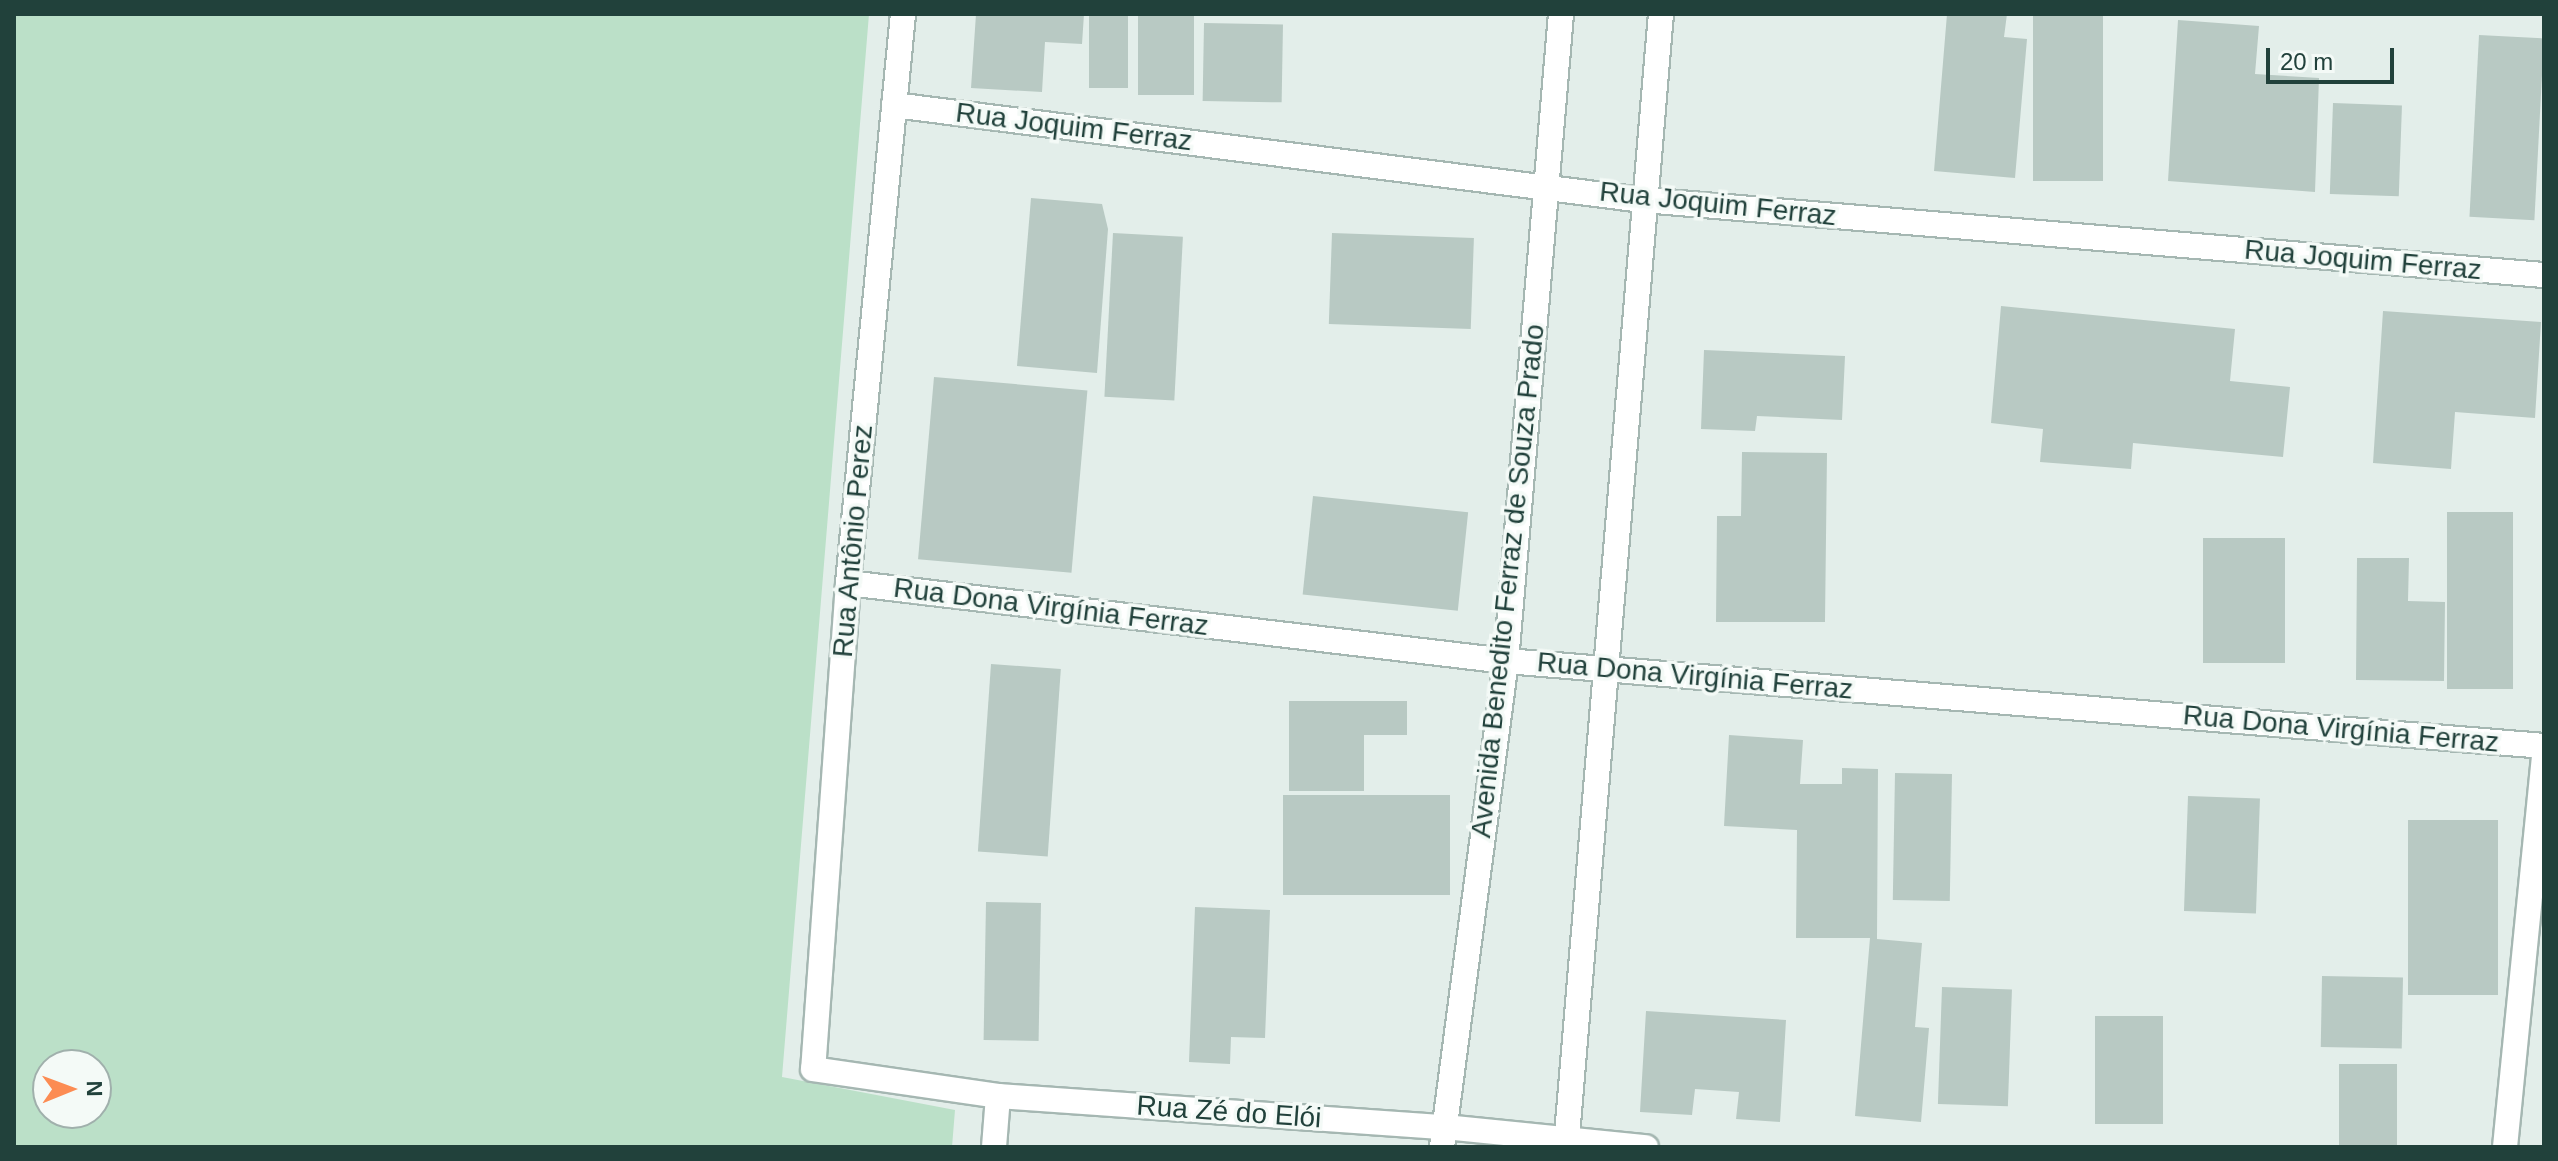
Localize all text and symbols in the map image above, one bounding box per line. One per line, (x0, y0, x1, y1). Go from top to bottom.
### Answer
scale bar (2270, 32, 2398, 82)
text: 20 m (2280, 48, 2333, 75)
street label: Rua Joquim Ferraz (954, 96, 1194, 158)
street label: Rua Joquim Ferraz (1598, 175, 1838, 233)
street label: Rua Joquim Ferraz (2243, 233, 2483, 287)
street label: Avenida Benedito Ferraz de Souza Prado (1464, 323, 1552, 839)
street label: Rua Antônio Perez (826, 422, 880, 660)
street label: Rua Dona Virgínia Ferraz (892, 571, 1210, 643)
street label: Rua Dona Virgínia Ferraz (1536, 645, 1854, 707)
street label: Rua Dona Virgínia Ferraz (2182, 698, 2500, 760)
north arrow (32, 1049, 112, 1129)
text: N (82, 1080, 107, 1097)
street label: Rua Zé do Elói (1135, 1089, 1323, 1135)

